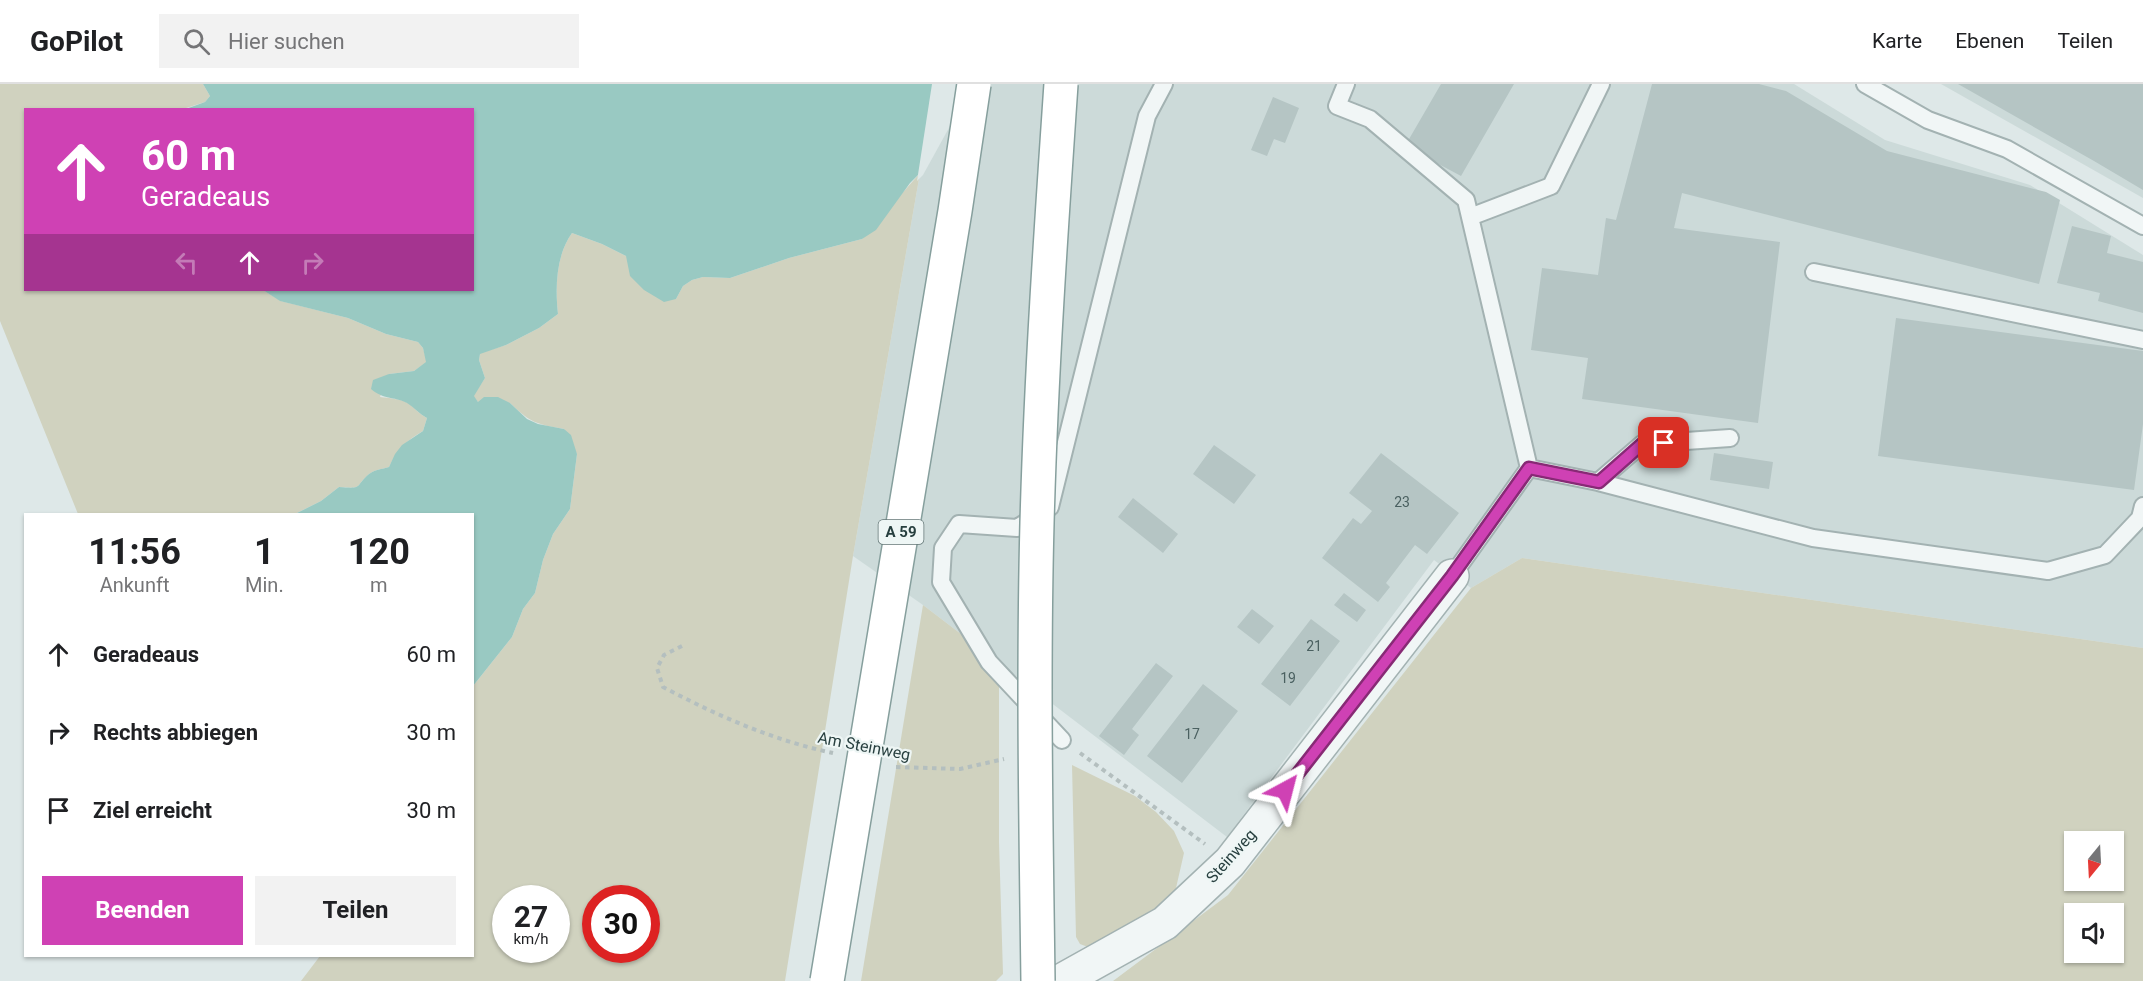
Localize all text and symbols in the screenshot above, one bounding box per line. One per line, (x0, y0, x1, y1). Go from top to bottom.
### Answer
search box (159, 14, 579, 68)
text: GoPilot (30, 25, 123, 58)
icon: search (180, 25, 213, 58)
text: Hier suchen (228, 29, 345, 54)
text: Karte (1872, 29, 1922, 53)
text: Ebenen (1955, 29, 2024, 53)
text: Teilen (2057, 29, 2113, 53)
text: 60 m (141, 131, 236, 180)
icon: ahead (42, 132, 120, 210)
text: Geradeaus (141, 181, 270, 213)
icon: left (170, 246, 203, 279)
icon: ahead (233, 246, 266, 279)
icon: right (296, 246, 329, 279)
pin (1638, 417, 1689, 468)
icon: arrive (1647, 426, 1680, 459)
house number: 23 (1394, 494, 1410, 510)
road number: A 59 (878, 520, 924, 544)
text: 11:56 (88, 531, 181, 573)
text: 1 (254, 531, 275, 573)
text: 120 (348, 531, 410, 573)
text: Ankunft (100, 573, 169, 597)
text: Min. (245, 573, 284, 597)
text: m (370, 573, 388, 597)
icon: ahead (42, 638, 75, 671)
house number: 21 (1306, 638, 1322, 654)
text: Geradeaus (93, 642, 199, 667)
text: 60 m (407, 642, 456, 667)
house number: 19 (1280, 670, 1296, 686)
icon: right (42, 716, 75, 749)
text: Rechts abbiegen (93, 720, 258, 745)
text: 30 m (407, 720, 456, 745)
house number: 17 (1184, 726, 1200, 742)
street label: Am Steinweg (816, 728, 912, 764)
position arrow (1253, 758, 1317, 822)
icon: arrive (42, 794, 75, 827)
text: Ziel erreicht (93, 798, 212, 823)
text: 30 m (407, 798, 456, 823)
street label: Steinweg (1202, 825, 1260, 887)
north arrow (2064, 831, 2124, 891)
map controls (2064, 831, 2124, 963)
button: Beenden (42, 876, 243, 945)
button: Teilen (255, 876, 456, 945)
speed limit sign: 30 (582, 885, 660, 963)
text: 27 (514, 899, 548, 934)
button: sound (2064, 903, 2124, 963)
text: km/h (513, 930, 549, 948)

